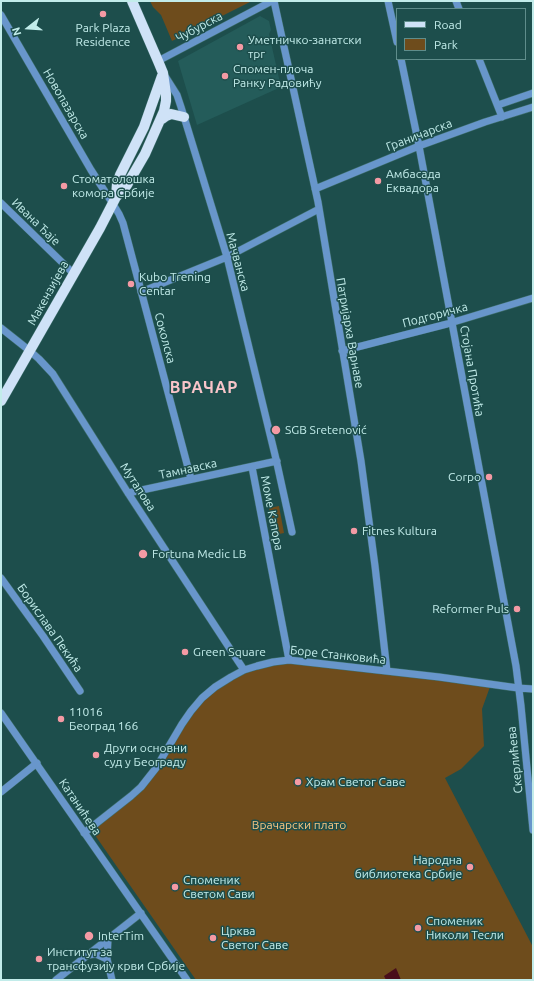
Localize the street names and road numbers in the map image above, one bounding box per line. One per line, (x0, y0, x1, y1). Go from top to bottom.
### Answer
street label: Чубурска (173, 9, 225, 45)
street label: Новопазарска (40, 66, 92, 142)
street label: Граничарска (384, 116, 454, 154)
street label: Ивана Ђаје (9, 195, 63, 249)
street label: Мачванска (223, 231, 253, 293)
street label: Макензијева (24, 258, 72, 328)
street label: Патријарха Варнаве (333, 277, 367, 389)
street label: Подгоричка (401, 299, 469, 331)
street label: Соколска (151, 311, 179, 365)
street label: Стојана Протића (457, 324, 487, 418)
street label: Тамнавска (158, 456, 218, 482)
street label: Мутапова (117, 460, 159, 514)
street label: Моме Капора (258, 474, 286, 552)
street label: Борислава Пекића (14, 581, 86, 675)
street label: Боре Станковића (289, 643, 387, 667)
street label: Скерлићева (504, 726, 526, 794)
street label: Катанићева (56, 776, 104, 838)

